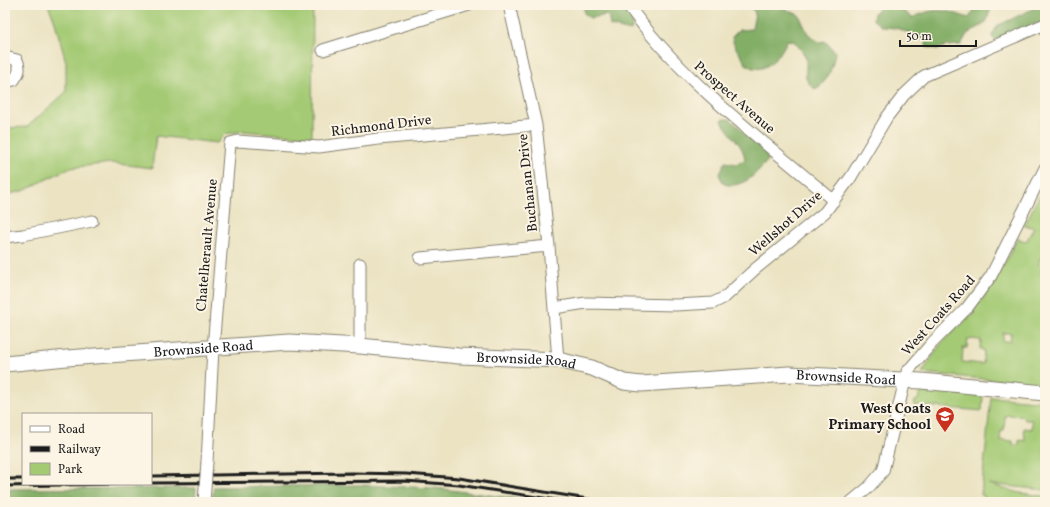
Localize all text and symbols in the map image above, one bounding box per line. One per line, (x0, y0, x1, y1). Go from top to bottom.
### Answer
scale bar (900, 22, 976, 48)
text: 50 m (906, 29, 932, 45)
street label: Prospect Avenue (689, 58, 779, 139)
street label: Richmond Drive (330, 111, 433, 142)
street label: Buchanan Drive (514, 133, 543, 233)
street label: Chatelherault Avenue (192, 178, 223, 312)
street label: Wellshot Drive (745, 187, 827, 261)
street label: West Coats Road (898, 272, 980, 360)
street label: Brownside Road (153, 337, 254, 363)
street label: Brownside Road (476, 349, 578, 375)
street label: Brownside Road (795, 366, 897, 391)
place label: West Coats Primary School (828, 400, 931, 435)
school or university icon: West Coats Primary School (934, 405, 956, 433)
legend (22, 413, 152, 485)
text: Road (58, 422, 85, 438)
text: Railway (58, 442, 101, 458)
text: Park (58, 462, 83, 478)

